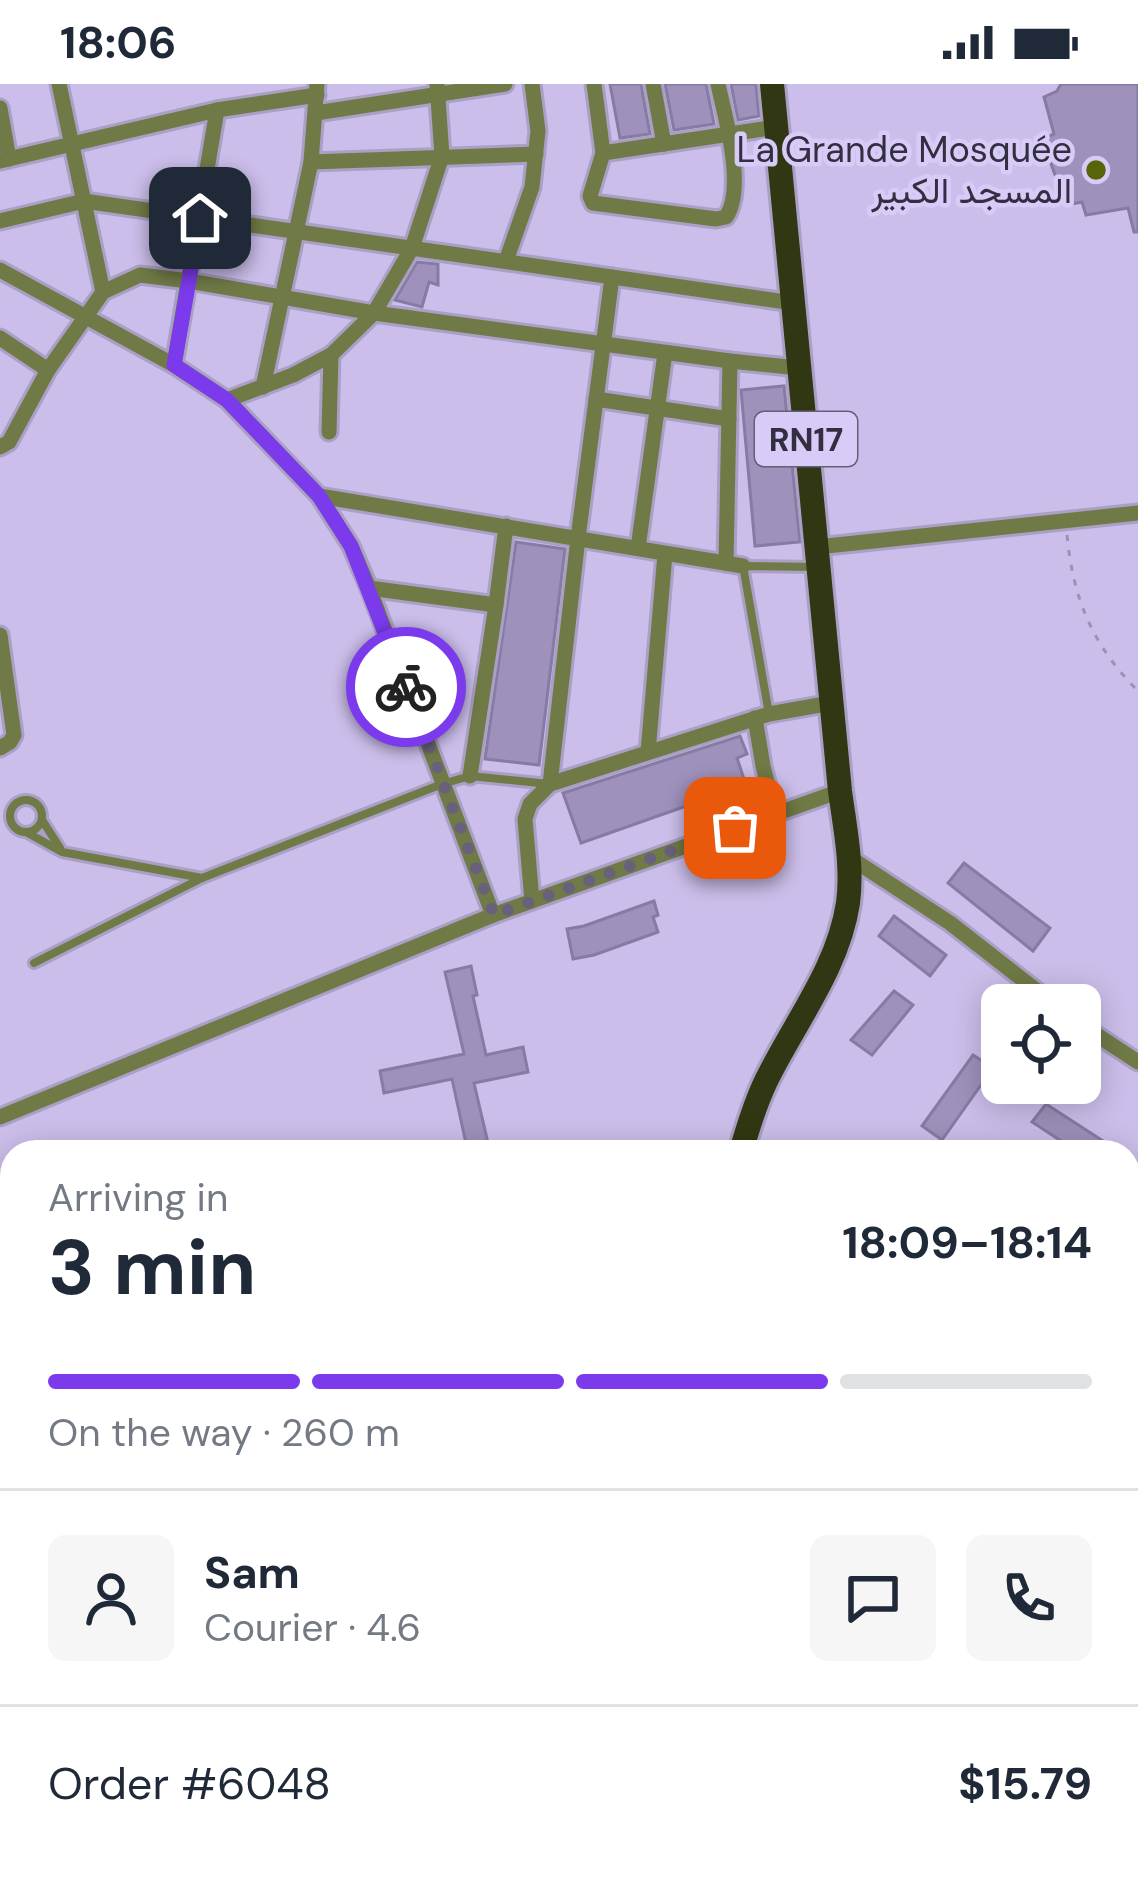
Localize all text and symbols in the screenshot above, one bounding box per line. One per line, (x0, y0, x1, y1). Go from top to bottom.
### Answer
text: 18:06 (60, 13, 177, 72)
place label: La Grande Mosquée المسجد الكبير (737, 126, 1072, 214)
marker: La Grande Mosquée المسجد الكبير (1083, 157, 1109, 183)
pin (149, 167, 251, 269)
icon: home (167, 185, 233, 251)
road number: RN17 (755, 412, 857, 466)
courier (346, 627, 466, 747)
icon: bike (373, 654, 439, 720)
pin (684, 777, 786, 879)
icon: bag (702, 795, 768, 861)
map controls (981, 984, 1101, 1104)
button: locate (981, 984, 1101, 1104)
text: Arriving in (48, 1172, 228, 1223)
text: 18:09–18:14 (842, 1213, 1092, 1272)
text: 3 min (48, 1217, 256, 1318)
text: On the way · 260 m (48, 1407, 400, 1458)
button: person (48, 1535, 174, 1661)
button: chat (810, 1535, 936, 1661)
button: phone (966, 1535, 1092, 1661)
text: Sam (204, 1543, 300, 1602)
text: Courier · 4.6 (204, 1602, 421, 1653)
text: Order #6048 (48, 1754, 331, 1813)
text: $15.79 (958, 1754, 1092, 1813)

